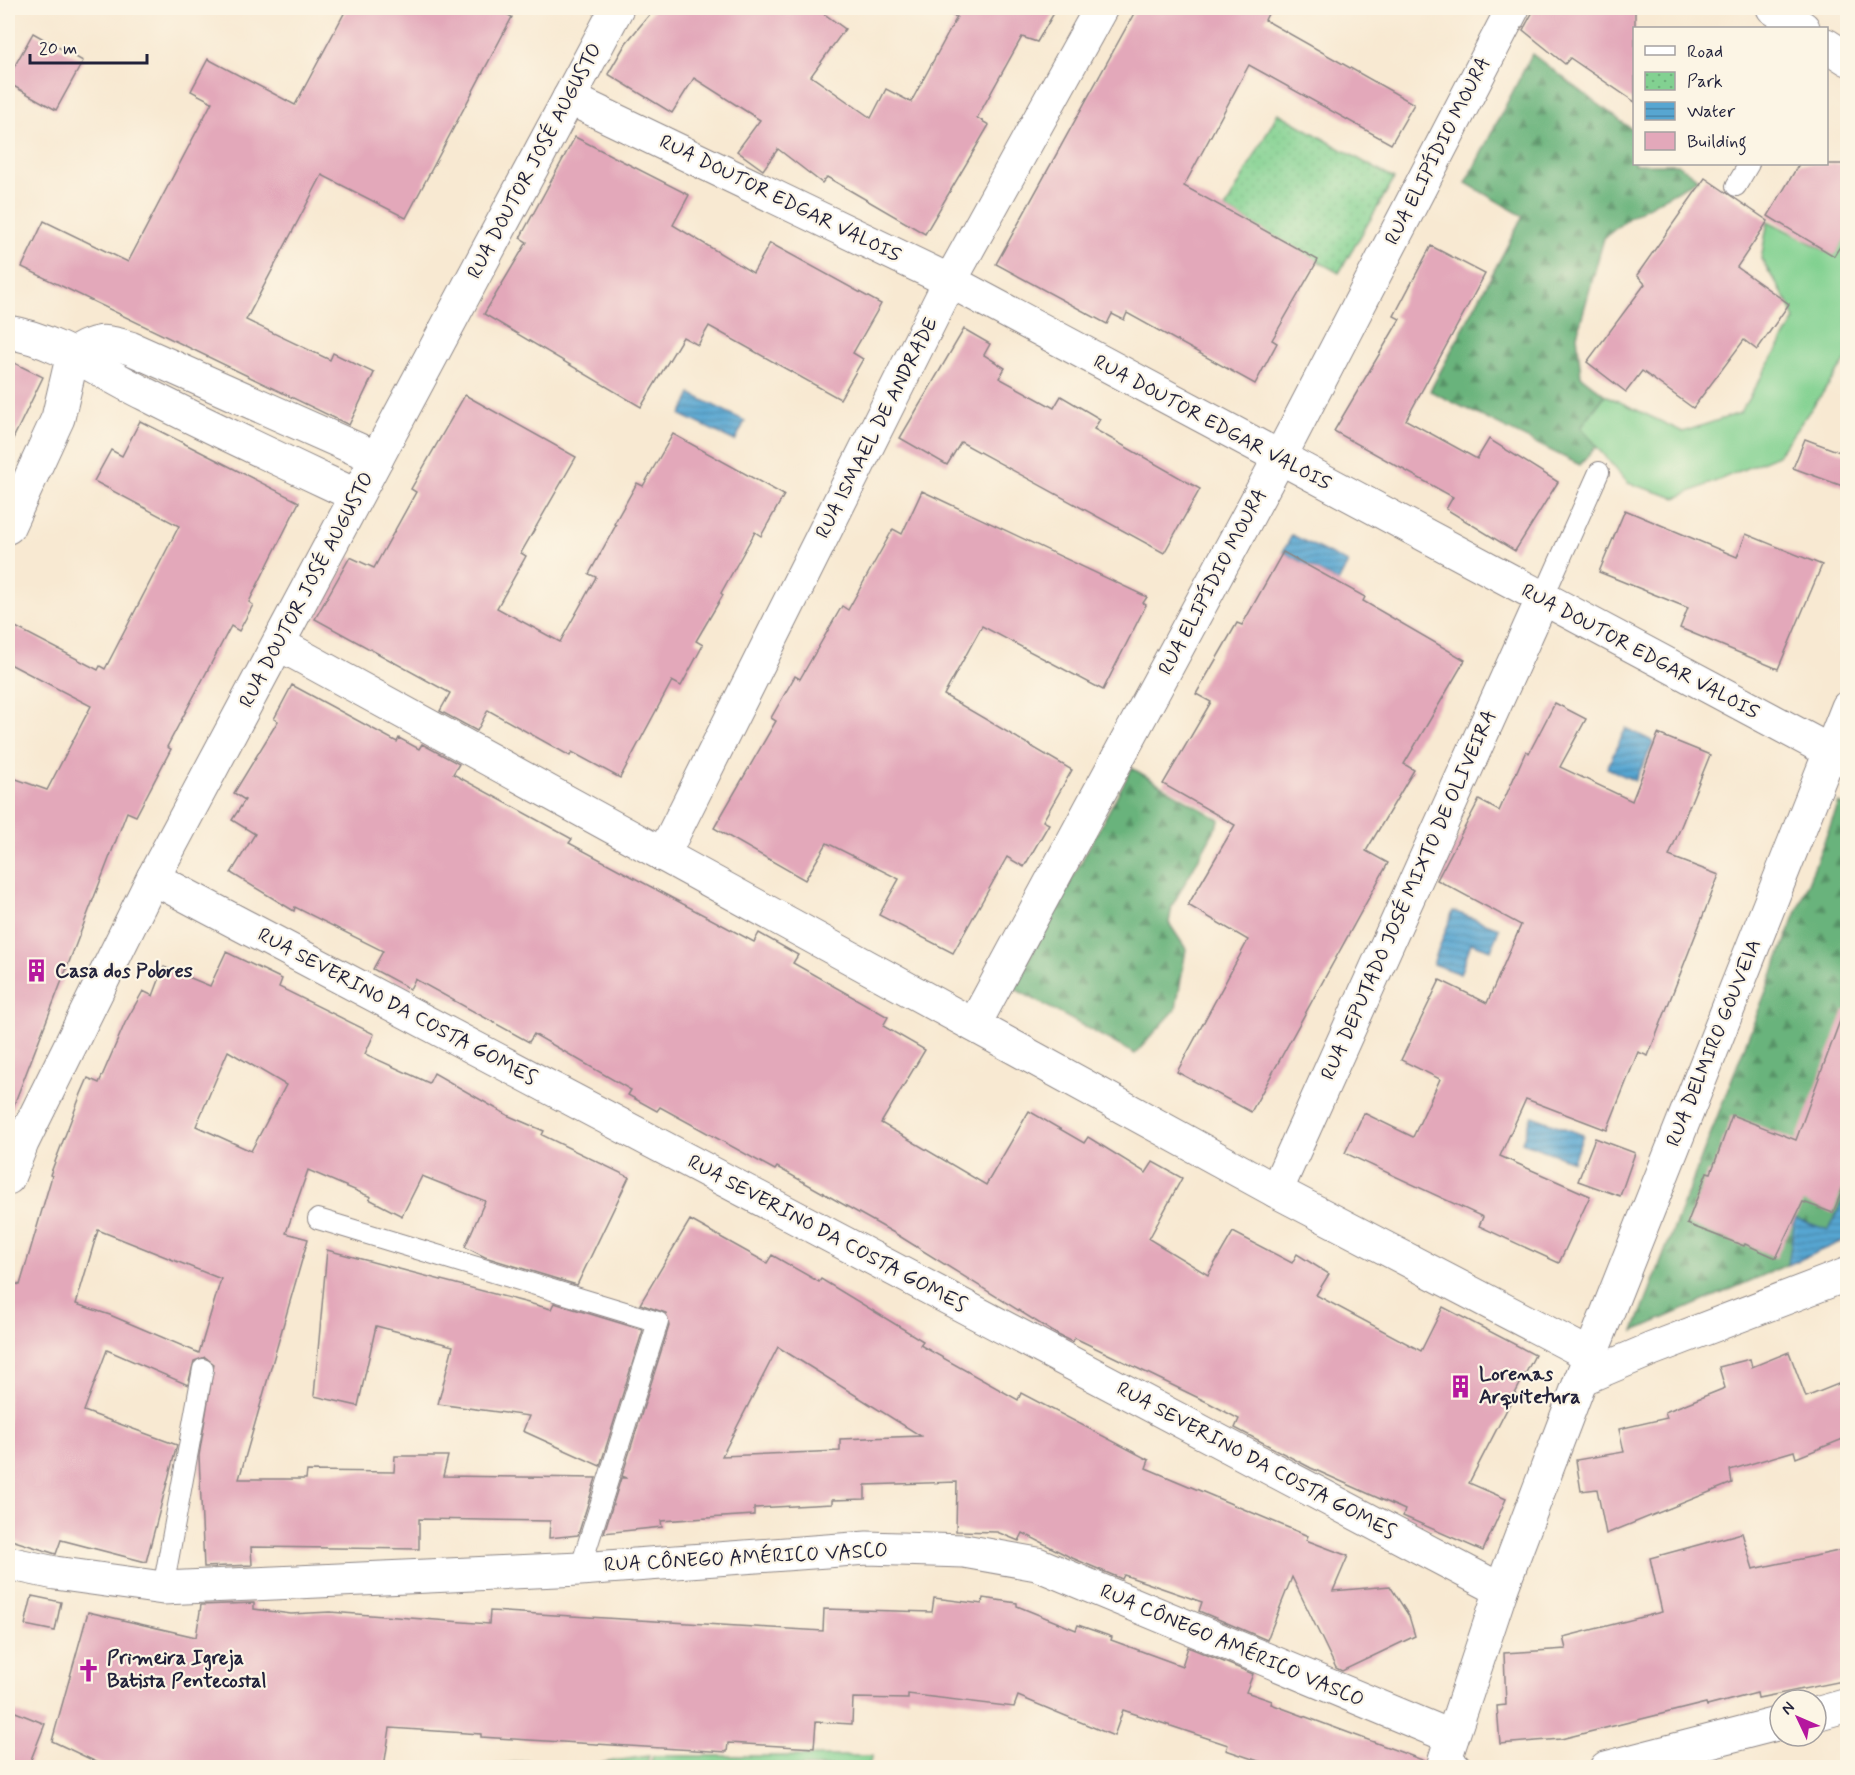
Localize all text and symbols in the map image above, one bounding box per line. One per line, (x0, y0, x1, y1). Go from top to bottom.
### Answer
scale bar (30, 27, 147, 65)
legend (1633, 27, 1828, 165)
text: 20 m (39, 37, 77, 61)
street label: RUA DOUTOR JOSÉ AUGUSTO (461, 38, 609, 284)
text: Road (1687, 40, 1723, 64)
street label: RUA ELIPÍDIO MOURA (1379, 52, 1497, 250)
text: Park (1687, 70, 1723, 94)
text: Water (1687, 100, 1736, 124)
street label: RUA DOUTOR EDGAR VALOIS (655, 129, 905, 269)
text: Building (1687, 130, 1747, 156)
street label: RUA ISMAEL DE ANDRADE (809, 313, 945, 543)
street label: RUA DOUTOR EDGAR VALOIS (1088, 349, 1336, 497)
street label: RUA DOUTOR JOSÉ AUGUSTO (233, 467, 381, 713)
street label: RUA ELIPÍDIO MOURA (1152, 484, 1274, 680)
street label: RUA DOUTOR EDGAR VALOIS (1516, 578, 1764, 726)
street label: RUA DEPUTADO JOSÉ MIXTO DE OLIVEIRA (1315, 706, 1503, 1084)
street label: RUA SEVERINO DA COSTA GOMES (253, 922, 541, 1092)
street label: RUA DELMIRO GOUVEIA (1660, 935, 1768, 1151)
building icon: Casa dos Pobres (24, 958, 50, 984)
place label: Casa dos Pobres (55, 958, 193, 985)
street label: RUA SEVERINO DA COSTA GOMES (683, 1149, 971, 1319)
place label: Lorenas Arquitetura (1479, 1361, 1581, 1411)
building icon: Lorenas Arquitetura (1448, 1373, 1474, 1399)
street label: RUA SEVERINO DA COSTA GOMES (1112, 1376, 1400, 1546)
street label: RUA CÔNEGO AMÉRICO VASCO (603, 1537, 889, 1579)
street label: RUA CÔNEGO AMÉRICO VASCO (1096, 1578, 1368, 1714)
place label: Primeira Igreja Batista Pentecostal (107, 1645, 267, 1695)
church icon: Primeira Igreja Batista Pentecostal (76, 1657, 102, 1683)
north arrow (1768, 1688, 1828, 1748)
text: N (1777, 1697, 1800, 1720)

